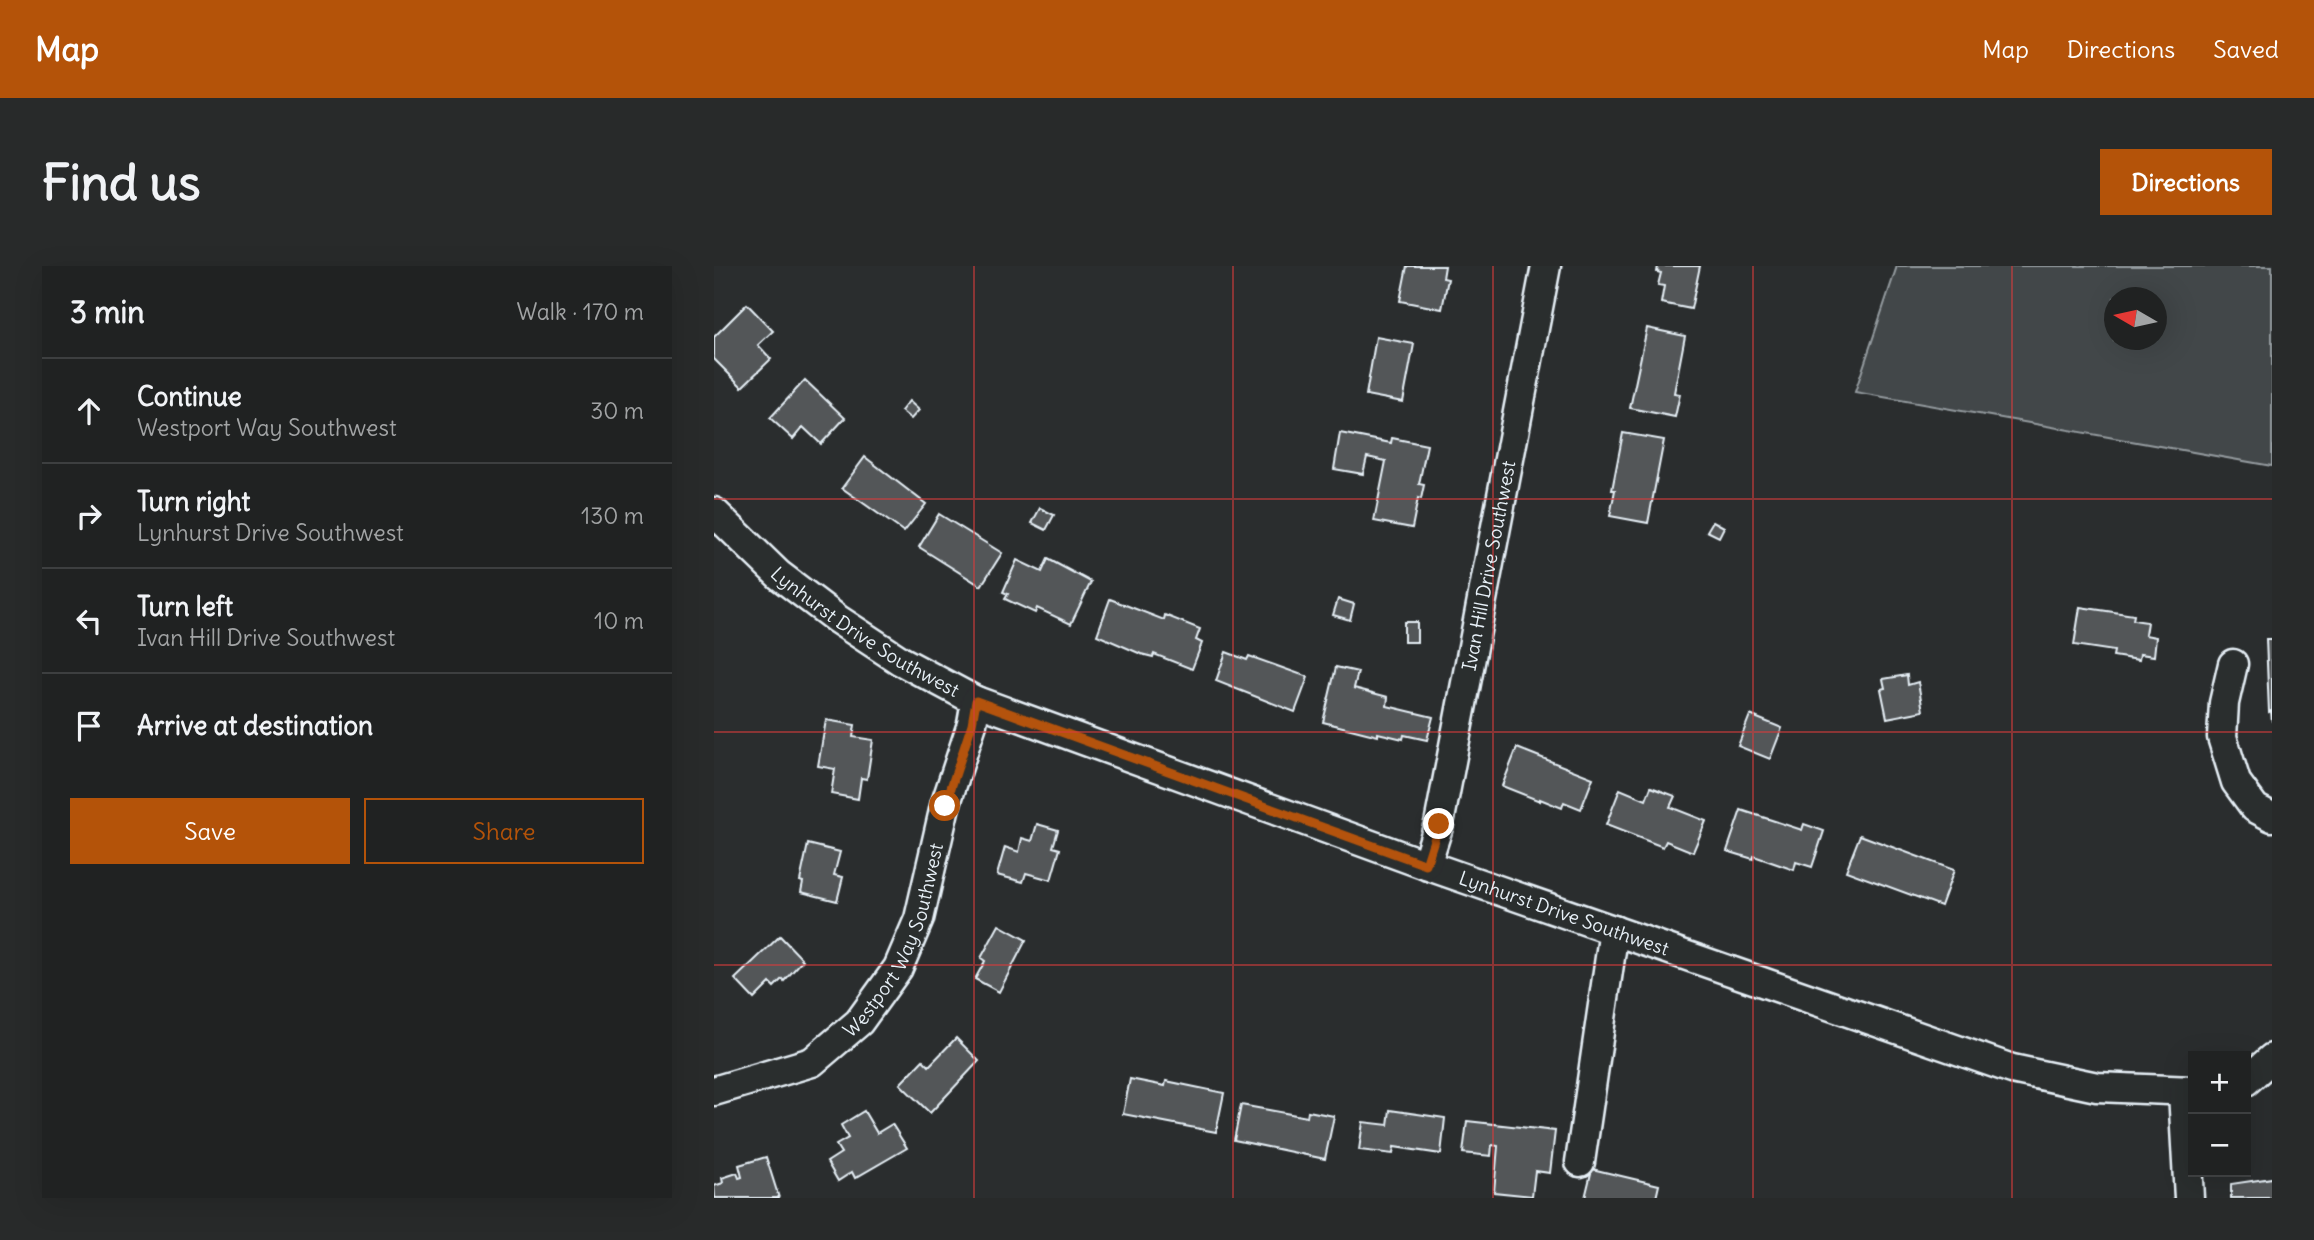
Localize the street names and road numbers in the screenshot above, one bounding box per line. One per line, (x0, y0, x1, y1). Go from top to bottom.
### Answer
street label: Ivan Hill Drive Southwest (1457, 459, 1520, 673)
street label: Lynhurst Drive Southwest (766, 562, 964, 702)
street label: Westport Way Southwest (838, 841, 948, 1042)
street label: Lynhurst Drive Southwest (1456, 865, 1672, 961)

